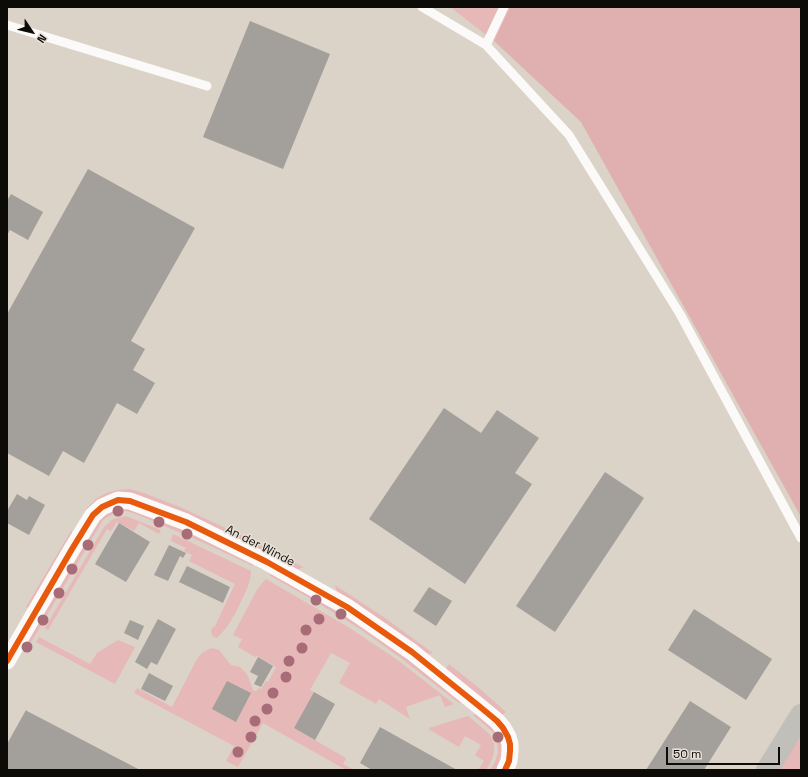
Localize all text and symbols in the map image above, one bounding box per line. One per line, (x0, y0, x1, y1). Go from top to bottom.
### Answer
north arrow (12, 12, 52, 52)
text: N (34, 32, 50, 46)
street label: An der Winde (223, 522, 297, 570)
scale bar (668, 739, 782, 765)
text: 50 m (673, 746, 701, 762)

